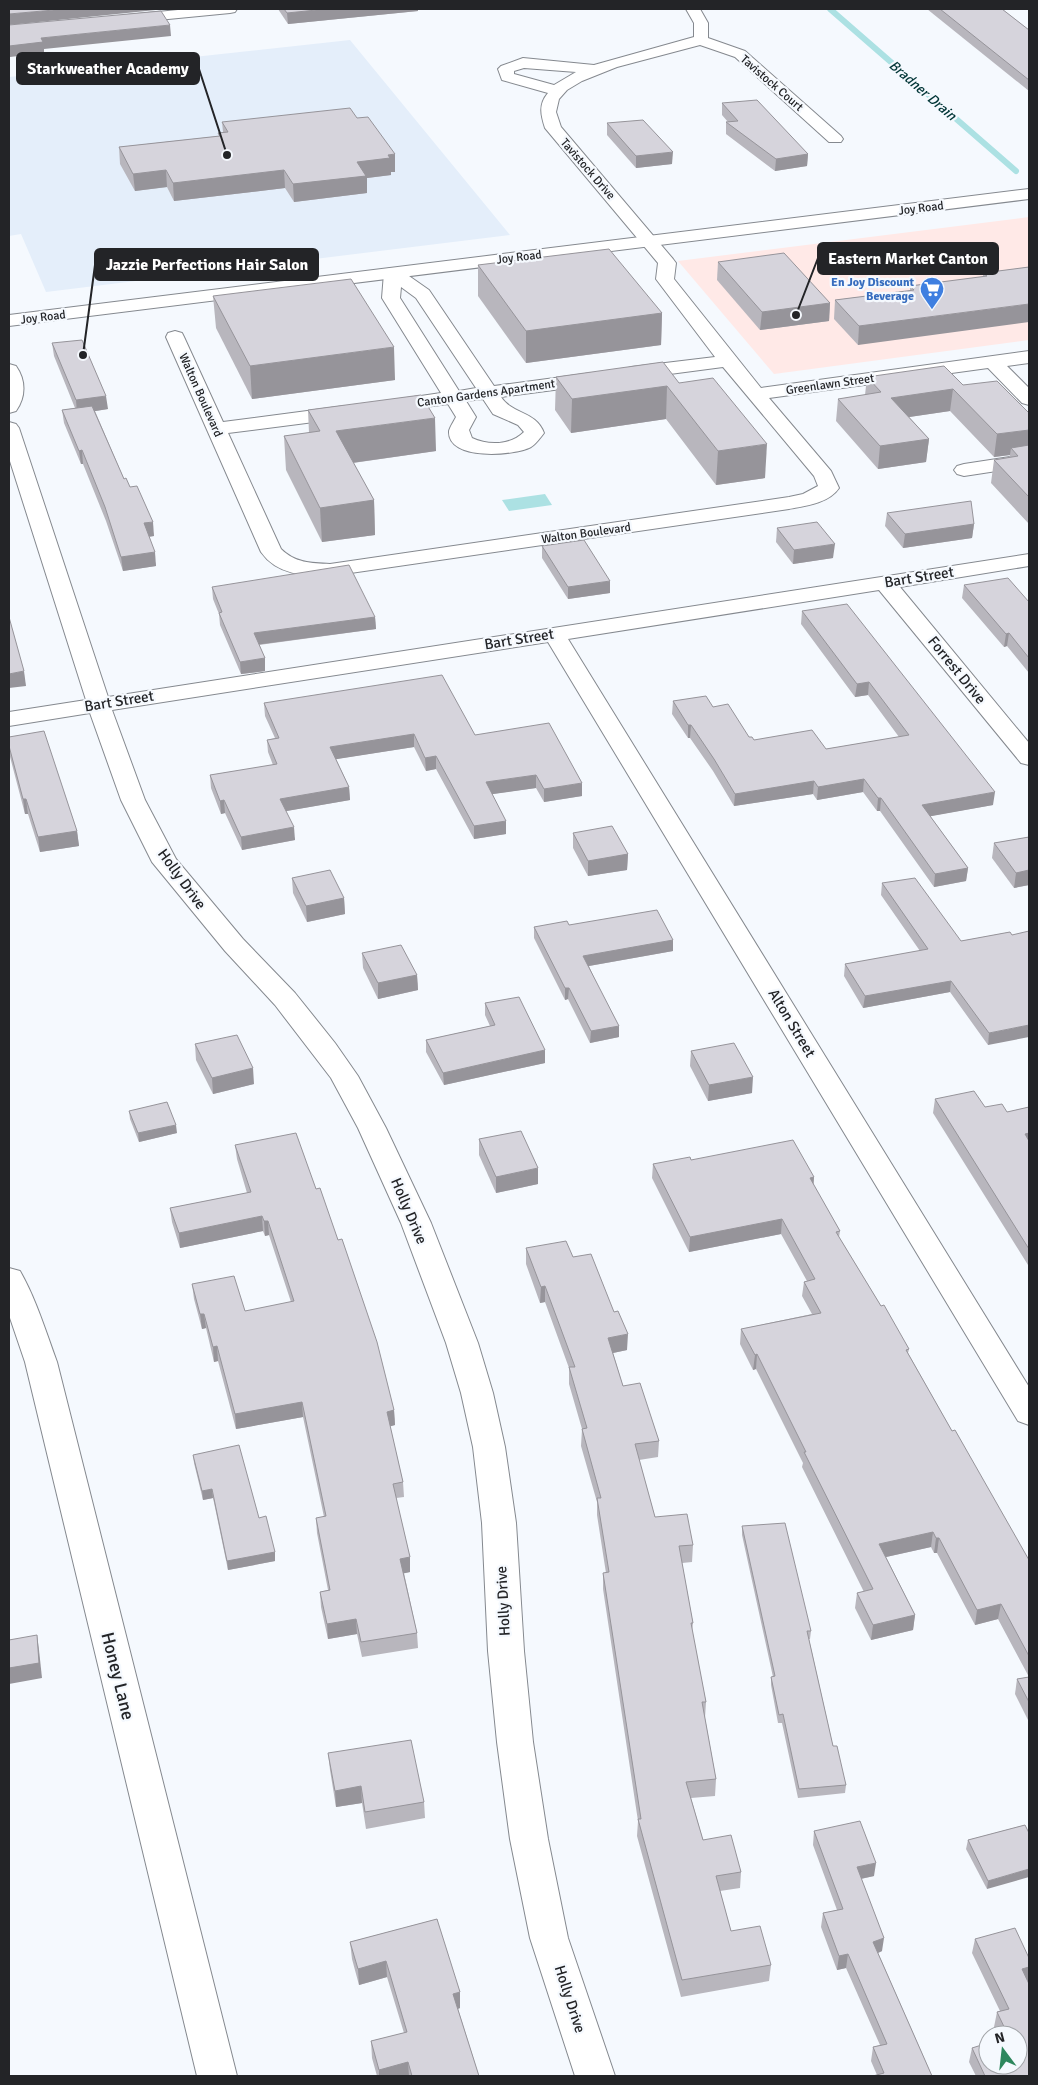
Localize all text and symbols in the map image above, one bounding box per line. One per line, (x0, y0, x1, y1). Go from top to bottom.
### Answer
street label: Tavistock Court (737, 52, 806, 115)
callout: Starkweather Academy (17, 53, 199, 84)
water label: Bradner Drain (886, 57, 960, 124)
text: Starkweather Academy (27, 59, 189, 79)
street label: Tavistock Drive (557, 136, 618, 203)
street label: Joy Road (898, 198, 944, 219)
callout: Eastern Market Canton (818, 243, 998, 274)
street label: Joy Road (496, 247, 542, 268)
callout: Jazzie Perfections Hair Salon (95, 249, 318, 280)
text: Eastern Market Canton (828, 249, 988, 269)
text: Jazzie Perfections Hair Salon (106, 255, 309, 275)
place label: En Joy Discount Beverage (831, 275, 915, 304)
supermarket icon: En Joy Discount Beverage (919, 276, 945, 310)
street label: Joy Road (20, 307, 66, 328)
street label: Walton Boulevard (175, 351, 226, 439)
street label: Greenlawn Street (785, 371, 875, 398)
street label: Canton Gardens Apartment (416, 376, 556, 411)
street label: Walton Boulevard (540, 520, 632, 547)
street label: Bart Street (883, 563, 955, 591)
street label: Bart Street (483, 625, 555, 653)
street label: Forrest Drive (924, 632, 990, 708)
street label: Bart Street (83, 687, 155, 715)
street label: Holly Drive (154, 845, 210, 913)
street label: Alton Street (765, 986, 819, 1060)
street label: Holly Drive (387, 1175, 431, 1247)
street label: Holly Drive (492, 1565, 514, 1637)
street label: Honey Lane (96, 1630, 140, 1722)
street label: Holly Drive (551, 1963, 589, 2035)
north arrow (978, 2025, 1028, 2075)
text: N (993, 2028, 1007, 2047)

